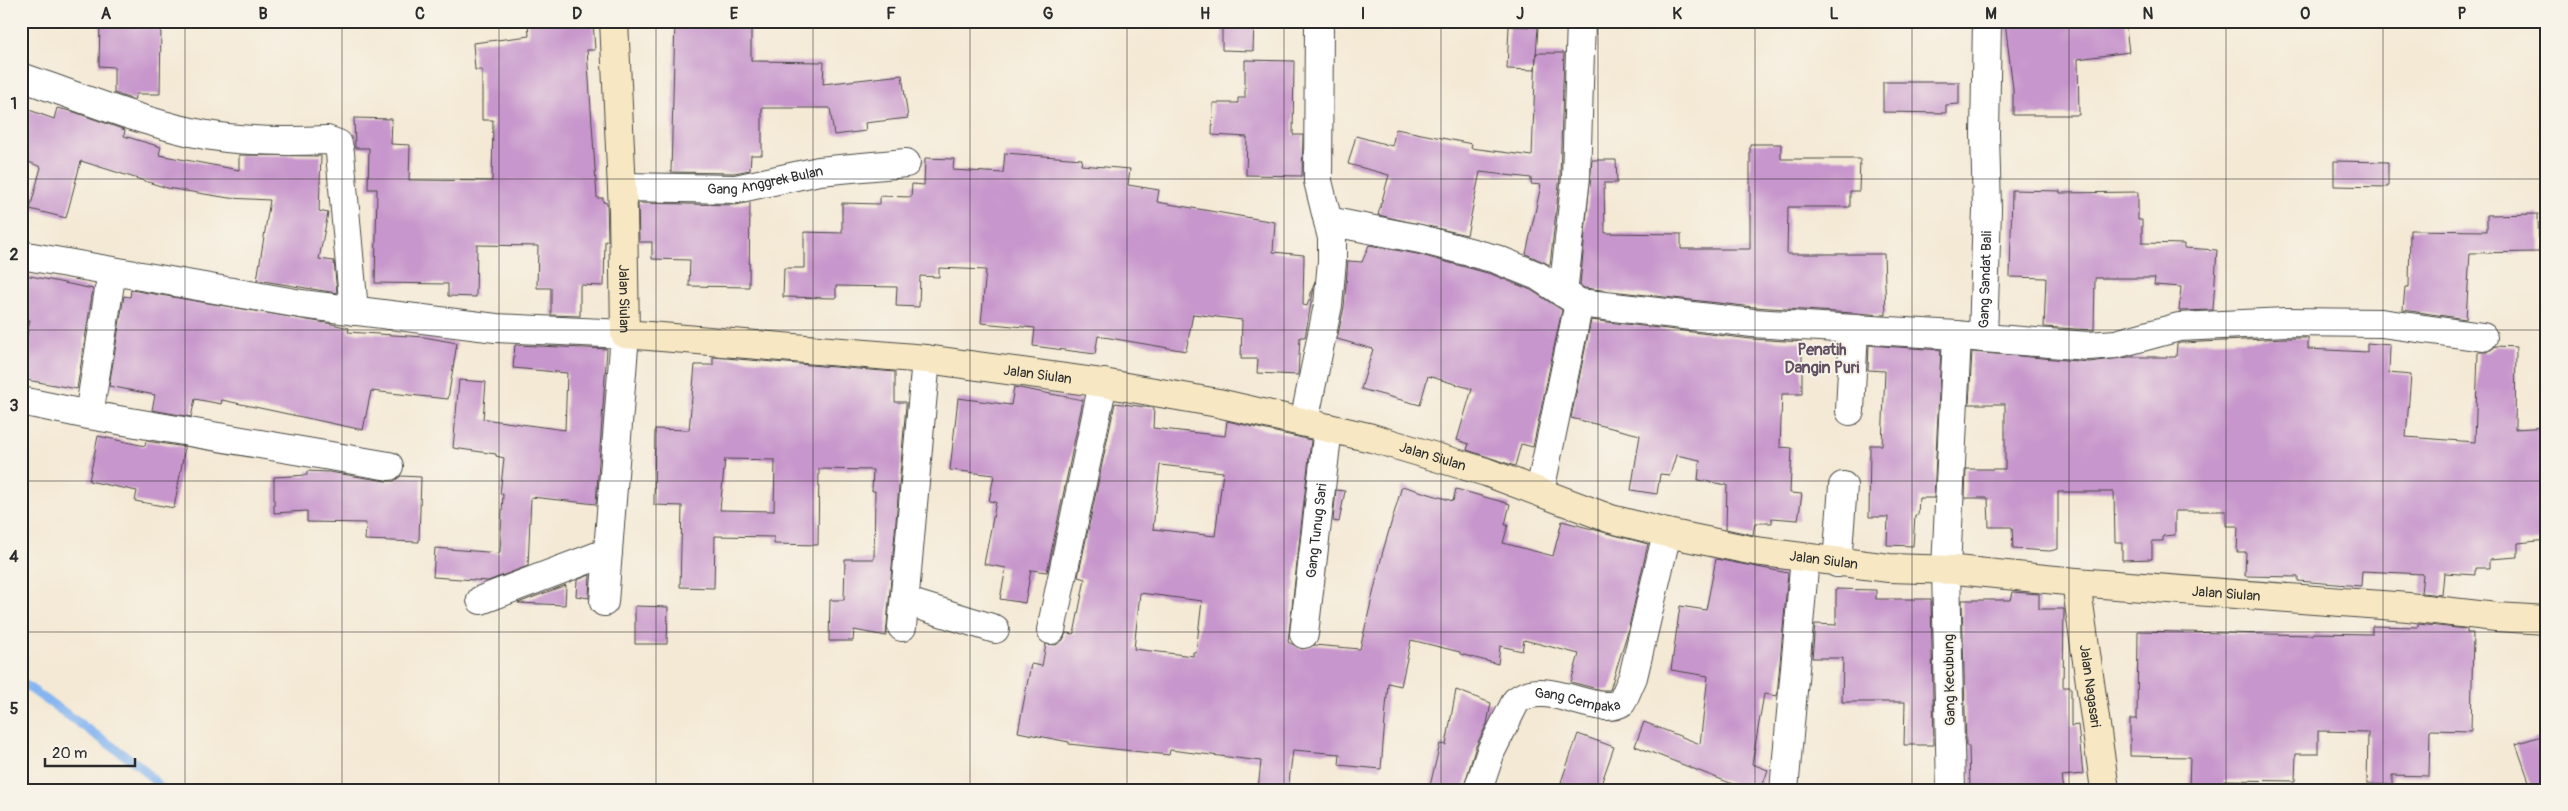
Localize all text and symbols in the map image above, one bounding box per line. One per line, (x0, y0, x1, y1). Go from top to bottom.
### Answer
text: A (101, 4, 112, 24)
text: B (258, 4, 268, 24)
text: C (415, 4, 425, 24)
text: D (572, 4, 582, 24)
text: E (730, 4, 739, 24)
text: F (886, 4, 896, 24)
text: G (1043, 4, 1054, 24)
text: H (1200, 4, 1210, 24)
text: I (1361, 4, 1365, 24)
text: J (1516, 4, 1524, 24)
text: K (1672, 4, 1682, 24)
text: L (1829, 4, 1839, 24)
text: M (1985, 4, 1997, 24)
text: N (2143, 4, 2154, 24)
text: O (2300, 4, 2310, 24)
text: P (2458, 4, 2467, 24)
text: 1 (11, 94, 17, 114)
street label: Gang Anggrek Bulan (707, 162, 825, 198)
street label: Gang Sandat Bali (1975, 230, 1995, 329)
text: 2 (10, 245, 19, 265)
street label: Jalan Siulan (615, 264, 633, 333)
district label: Penatih Dangin Puri (1785, 340, 1860, 378)
street label: Jalan Siulan (1002, 362, 1073, 388)
text: 3 (10, 396, 19, 416)
street label: Jalan Siulan (1397, 439, 1468, 475)
street label: Gang Tunug Sari (1303, 482, 1331, 579)
text: 4 (9, 547, 19, 567)
street label: Jalan Siulan (1789, 547, 1859, 573)
street label: Jalan Siulan (2191, 583, 2261, 605)
street label: Gang Kecubung (1940, 634, 1959, 726)
street label: Jalan Nagasari (2076, 644, 2104, 729)
street label: Gang Cempaka (1535, 685, 1623, 715)
text: 5 (10, 699, 19, 719)
scale bar (45, 736, 135, 768)
text: 20 m (52, 744, 87, 763)

